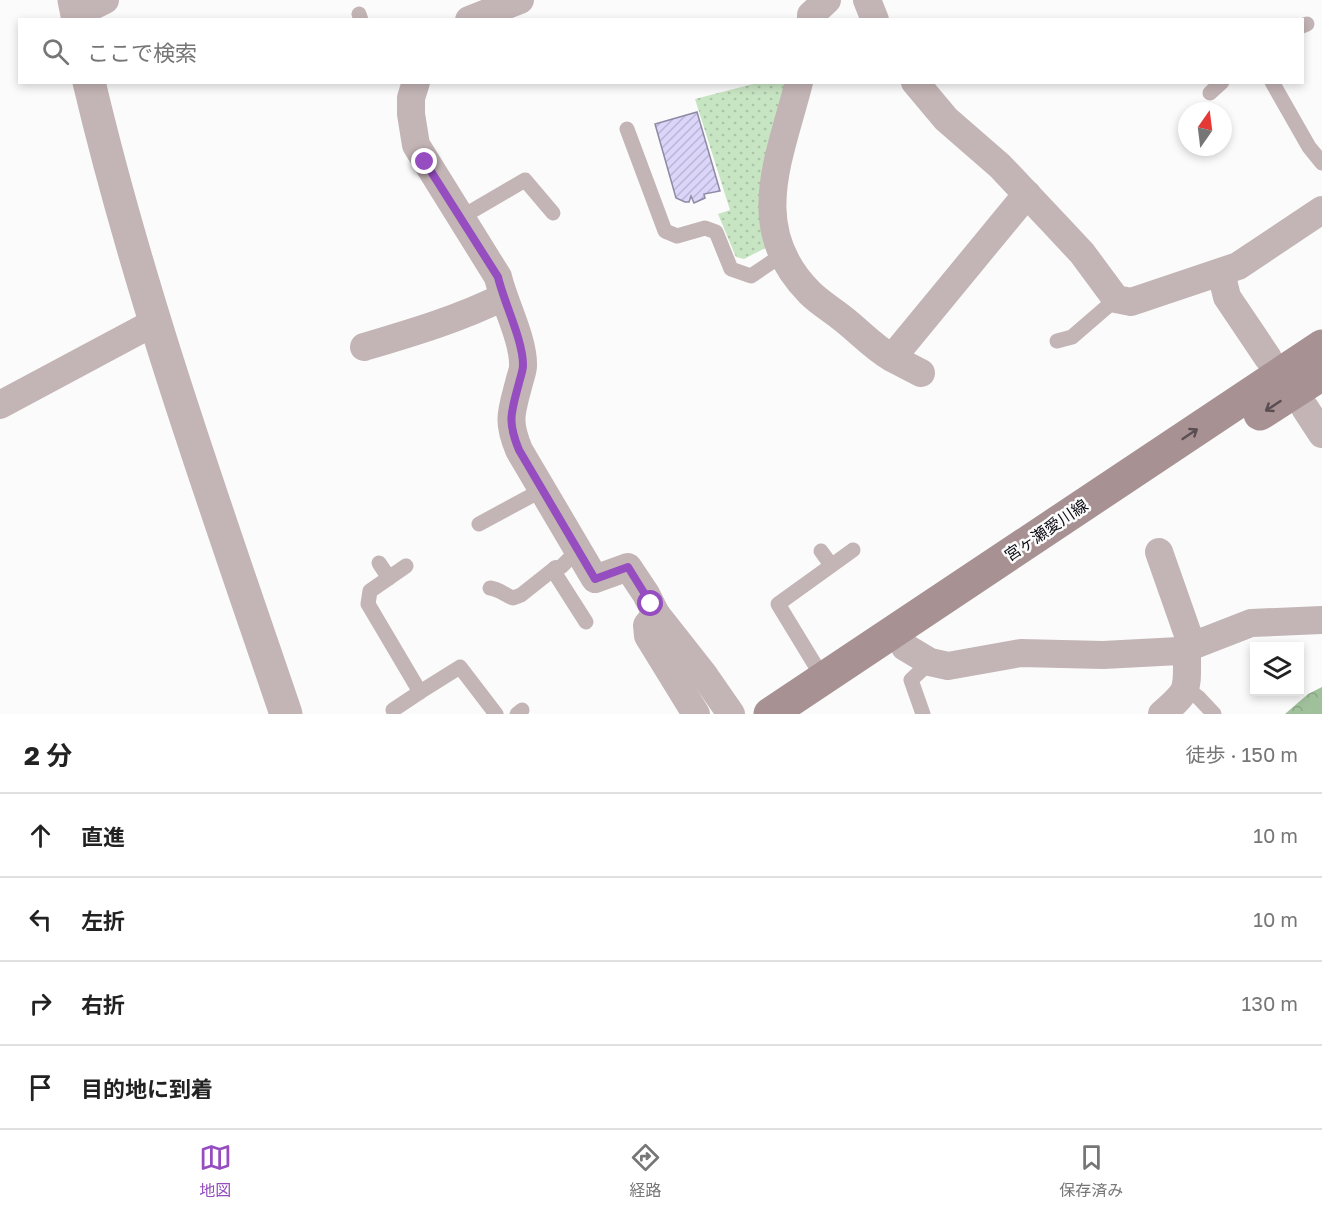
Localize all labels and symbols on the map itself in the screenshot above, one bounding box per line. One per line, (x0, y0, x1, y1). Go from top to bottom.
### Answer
north arrow (1178, 102, 1232, 156)
route end (411, 148, 437, 174)
one-way arrow (1265, 400, 1282, 412)
one-way arrow (1181, 428, 1198, 440)
street label: 宮ヶ瀬愛川線 (1001, 495, 1091, 565)
route start (637, 590, 663, 616)

